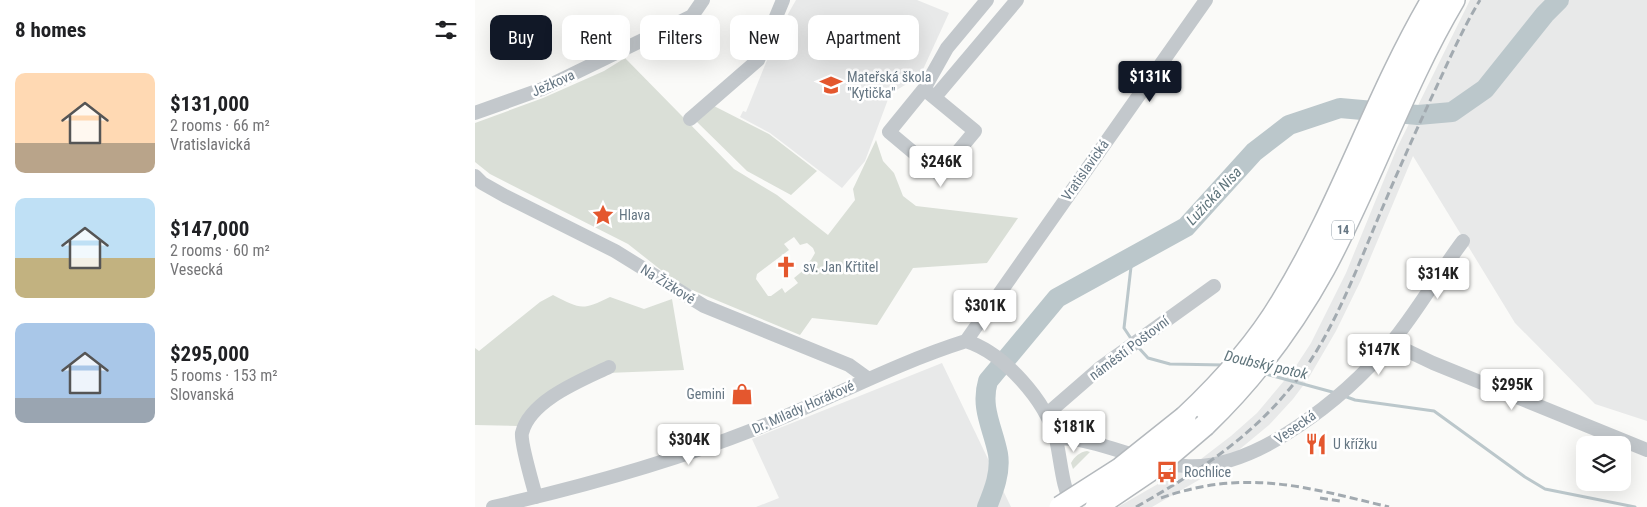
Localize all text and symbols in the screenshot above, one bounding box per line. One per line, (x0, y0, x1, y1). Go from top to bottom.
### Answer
chip: Buy (490, 15, 552, 60)
chip: Rent (562, 15, 630, 60)
chip: Filters (640, 15, 720, 60)
chip: New (730, 15, 798, 60)
chip: Apartment (808, 15, 919, 60)
icon: filters (432, 16, 460, 44)
text: 8 homes (15, 18, 86, 42)
pin: $131K (1115, 61, 1185, 103)
street label: Ježkova (529, 66, 577, 100)
text: $131K (1129, 67, 1171, 86)
place label: Mateřská škola "Kytička" (847, 69, 932, 101)
school or university icon: Mateřská škola "Kytička" (818, 72, 844, 98)
text: $131,000 (170, 92, 249, 116)
icon: home (55, 93, 115, 153)
text: 2 rooms · 66 m² (170, 116, 270, 135)
text: Vratislavická (170, 135, 251, 154)
street label: Vratislavická (1058, 136, 1112, 204)
pin: $246K (906, 146, 976, 188)
text: $246K (920, 152, 962, 171)
water label: Lužická Nisa (1183, 163, 1245, 229)
place icon: Hlava (590, 202, 616, 228)
place label: Hlava (619, 207, 650, 223)
text: $147,000 (170, 217, 249, 241)
icon: home (55, 218, 115, 278)
road number: 14 (1332, 220, 1354, 240)
text: 2 rooms · 60 m² (170, 241, 270, 260)
church icon: sv. Jan Křtitel (773, 254, 799, 280)
pin: $314K (1403, 258, 1473, 300)
place label: sv. Jan Křtitel (803, 259, 879, 275)
text: Vesecká (170, 260, 223, 279)
street label: Na Žižkově (638, 260, 699, 307)
text: $314K (1417, 264, 1459, 283)
pin: $301K (950, 290, 1020, 332)
text: $301K (964, 296, 1006, 315)
street label: náměstí Poštovní (1086, 312, 1173, 383)
pin: $147K (1344, 334, 1414, 376)
text: $147K (1358, 340, 1400, 359)
text: $295,000 (170, 342, 249, 366)
icon: home (55, 343, 115, 403)
water label: Doubský potok (1223, 347, 1310, 383)
text: 5 rooms · 153 m² (170, 366, 278, 385)
pin: $295K (1477, 368, 1547, 411)
text: $295K (1491, 375, 1533, 394)
street label: Dr. Milady Horákové (749, 377, 857, 437)
shop icon: Gemini (729, 381, 755, 407)
text: Slovanská (170, 385, 234, 404)
place label: Gemini (686, 386, 725, 402)
street label: Vesecká (1271, 407, 1319, 447)
pin: $181K (1039, 410, 1109, 453)
text: $181K (1053, 417, 1095, 436)
pin: $304K (654, 424, 724, 466)
text: $304K (668, 430, 710, 449)
restaurant icon: U křížku (1303, 431, 1329, 457)
place label: U křížku (1333, 436, 1377, 452)
map controls (1576, 436, 1631, 491)
button: layers (1576, 436, 1631, 491)
bus stop icon: Rochlice (1154, 459, 1180, 485)
place label: Rochlice (1184, 464, 1232, 480)

